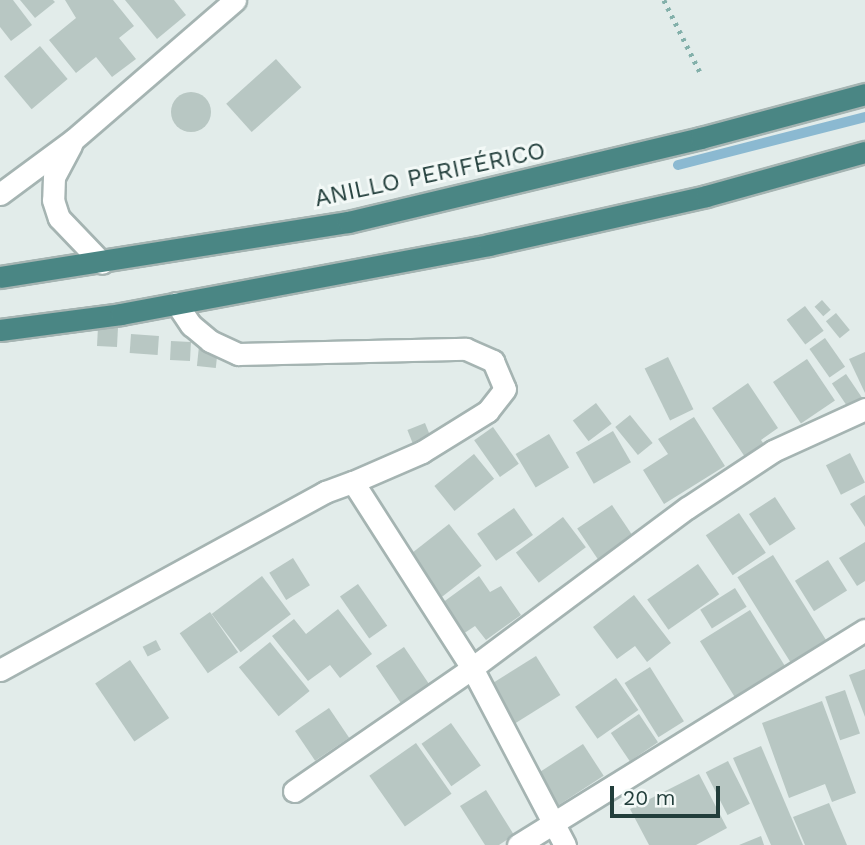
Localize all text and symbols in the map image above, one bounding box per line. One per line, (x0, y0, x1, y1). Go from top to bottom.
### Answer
street label: ANILLO PERIFÉRICO (312, 136, 548, 214)
scale bar (613, 772, 723, 816)
text: 20 m (623, 785, 675, 810)

